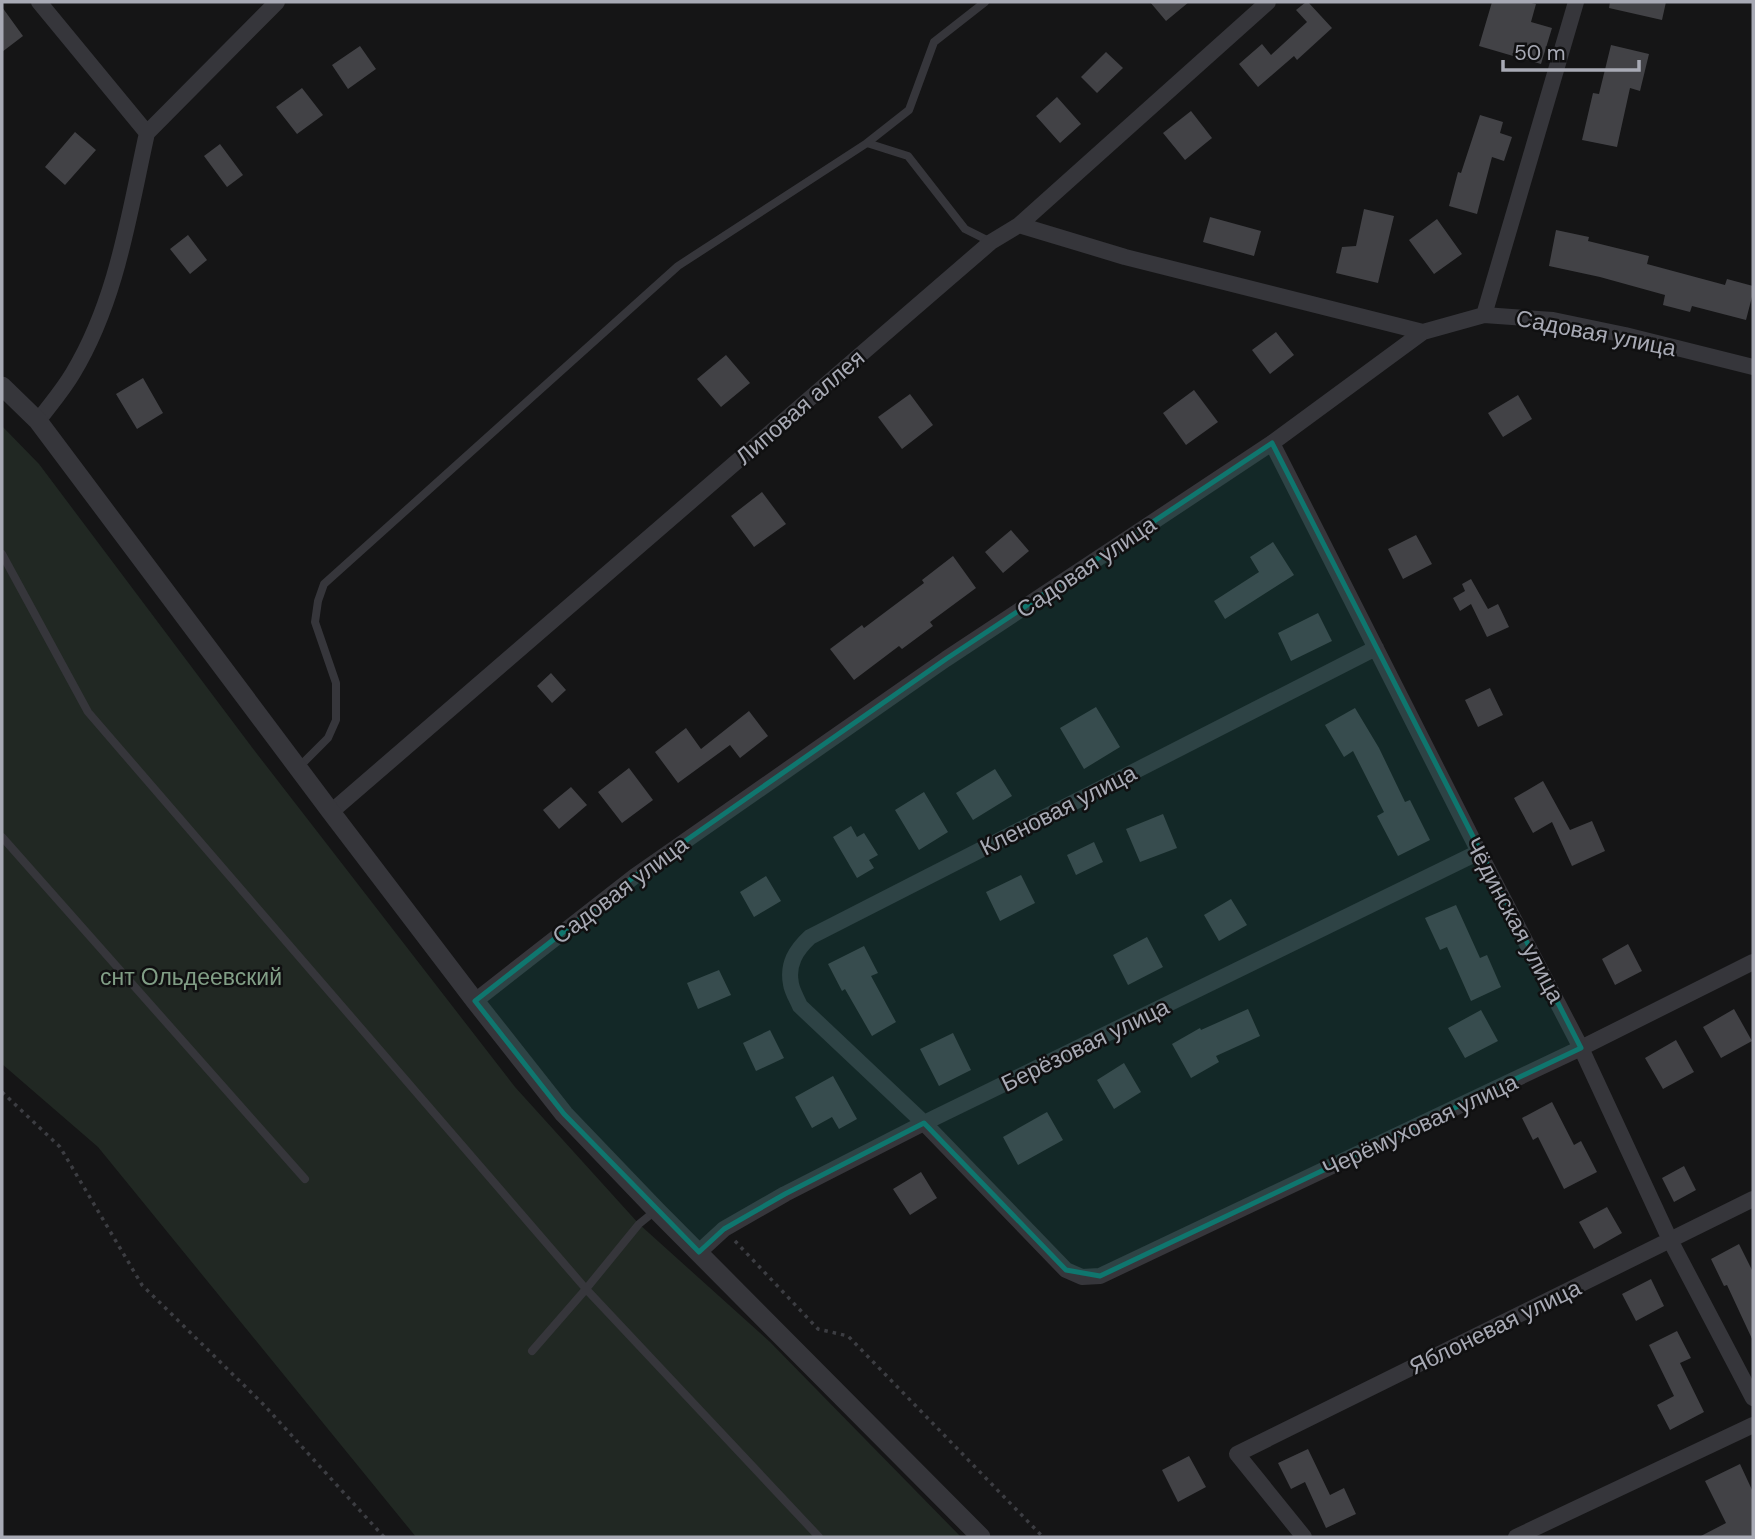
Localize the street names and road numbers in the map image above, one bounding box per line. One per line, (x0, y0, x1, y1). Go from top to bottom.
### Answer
street label: Садовая улица (1513, 303, 1679, 363)
street label: Липовая аллея (729, 343, 871, 471)
street label: Садовая улица (1010, 509, 1162, 625)
street label: Кленовая улица (975, 758, 1141, 862)
street label: Садовая улица (546, 829, 694, 951)
street label: Чёдинская улица (1459, 832, 1571, 1008)
street label: Берёзовая улица (996, 991, 1174, 1099)
street label: Черёмуховая улица (1318, 1067, 1523, 1183)
street label: Яблоневая улица (1404, 1272, 1586, 1382)

